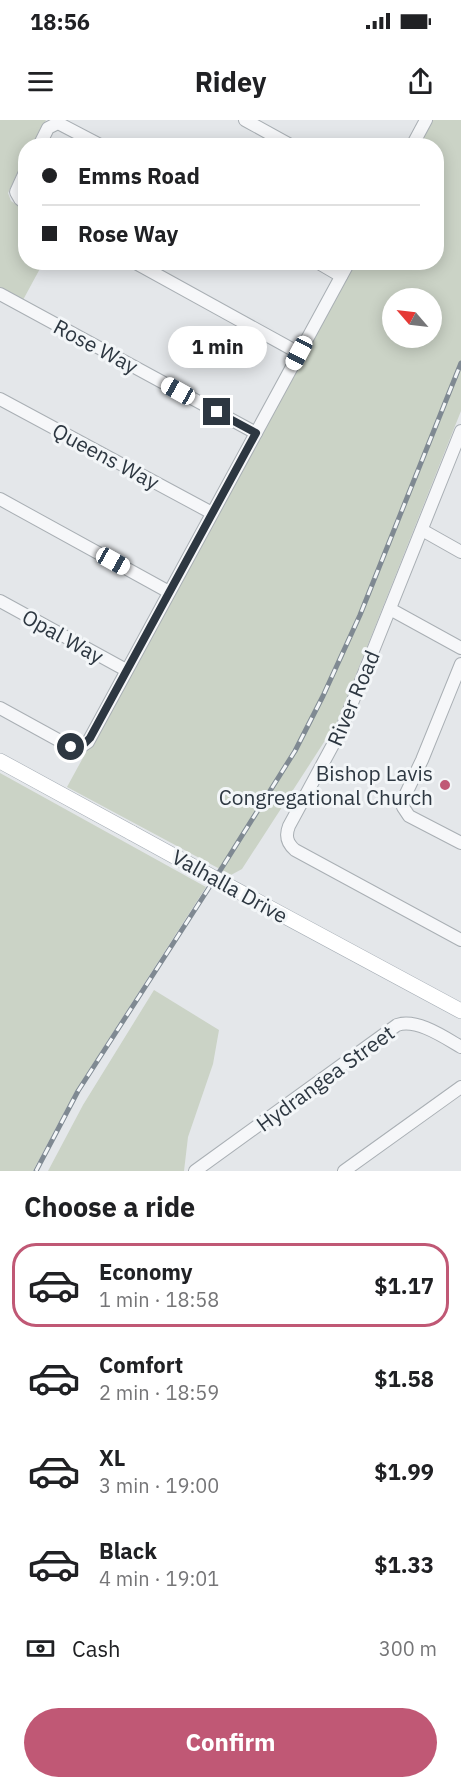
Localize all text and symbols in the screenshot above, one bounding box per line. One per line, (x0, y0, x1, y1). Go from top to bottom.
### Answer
text: 18:56 (30, 7, 90, 36)
text: Ridey (195, 64, 266, 99)
icon: menu (24, 65, 57, 98)
icon: share (404, 65, 437, 98)
text: Emms Road (78, 161, 200, 190)
text: Rose Way (78, 219, 178, 248)
north arrow (382, 288, 442, 348)
map controls (382, 288, 442, 348)
street label: Rose Way (49, 312, 144, 380)
callout: 1 min (168, 325, 266, 367)
text: 1 min (191, 333, 244, 360)
car (283, 333, 315, 373)
car (158, 374, 198, 408)
route end (203, 398, 230, 425)
street label: Queens Way (48, 416, 165, 496)
car (93, 544, 133, 578)
street label: Opal Way (17, 602, 109, 670)
street label: River Road (320, 646, 386, 750)
route start (57, 733, 84, 760)
place label: Bishop Lavis Congregational Church (219, 759, 433, 811)
marker: Bishop Lavis Congregational Church (438, 778, 452, 792)
street label: Valhalla Drive (167, 843, 293, 929)
street label: Hydrangea Street (250, 1018, 400, 1138)
text: Choose a ride (24, 1189, 195, 1224)
text: Economy (99, 1257, 193, 1286)
icon: car (27, 1258, 81, 1312)
text: $1.17 (374, 1271, 434, 1300)
text: 1 min · 18:58 (99, 1286, 219, 1313)
text: Comfort (99, 1350, 183, 1379)
icon: car (27, 1351, 81, 1405)
text: $1.58 (374, 1364, 434, 1393)
text: 2 min · 18:59 (99, 1379, 219, 1406)
text: XL (99, 1443, 125, 1472)
icon: car (27, 1444, 81, 1498)
text: $1.99 (374, 1457, 434, 1486)
text: 3 min · 19:00 (99, 1472, 219, 1499)
text: Black (99, 1536, 157, 1565)
icon: car (27, 1537, 81, 1591)
text: $1.33 (374, 1550, 434, 1579)
text: 4 min · 19:01 (99, 1565, 219, 1592)
icon: cash (24, 1632, 57, 1665)
text: Cash (72, 1634, 121, 1663)
text: 300 m (379, 1635, 437, 1662)
button: Confirm (24, 1708, 437, 1777)

